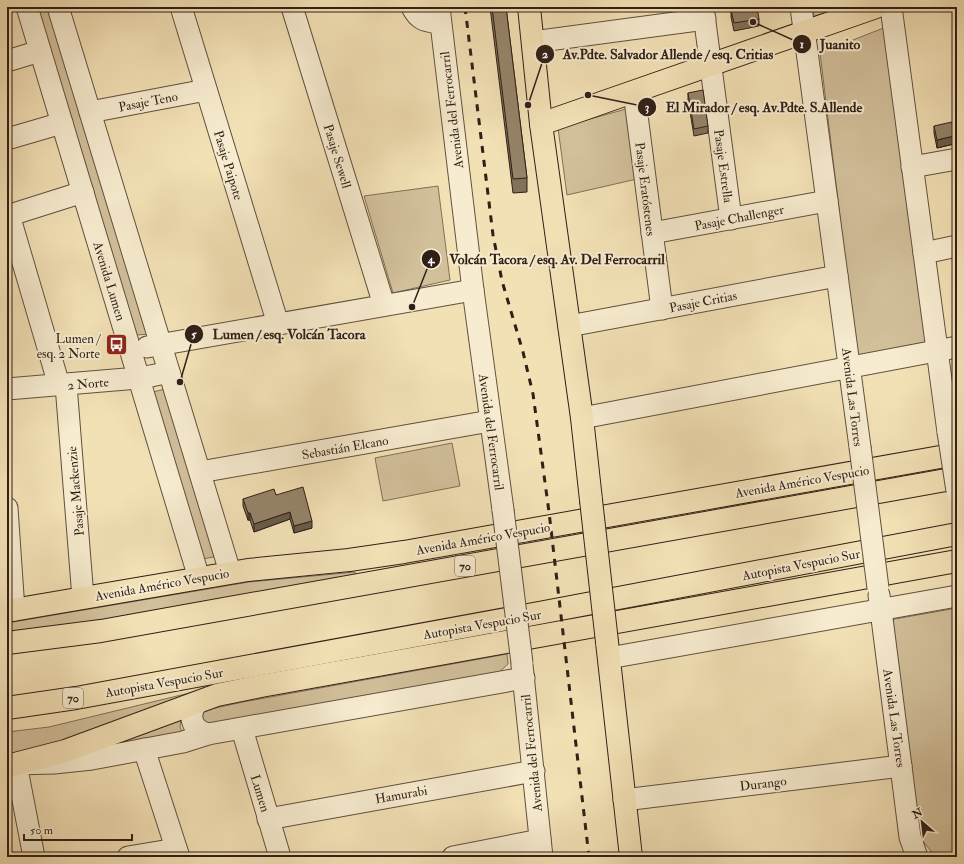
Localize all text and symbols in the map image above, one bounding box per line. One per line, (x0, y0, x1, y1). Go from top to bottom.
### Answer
callout: Juanito (792, 31, 869, 57)
text: Juanito (819, 36, 860, 54)
text: 1 (800, 37, 804, 52)
callout: Av.Pdte. Salvador Allende / esq. Critias (535, 41, 782, 67)
text: Av.Pdte. Salvador Allende / esq. Critias (562, 46, 774, 64)
text: 2 (542, 47, 548, 62)
street label: Avenida del Ferrocarril (437, 50, 467, 170)
street label: Pasaje Teno (117, 88, 179, 116)
callout: El Mirador / esq. Av.Pdte. S.Allende (637, 94, 870, 120)
text: El Mirador / esq. Av.Pdte. S.Allende (666, 99, 863, 117)
text: 3 (645, 100, 650, 115)
street label: Pasaje Sewell (320, 122, 355, 191)
street label: Pasaje Paipote (209, 128, 246, 203)
street label: Pasaje Estrella (710, 128, 736, 204)
street label: Pasaje Eratóstenes (631, 141, 659, 237)
street label: Pasaje Challenger (693, 201, 785, 234)
street label: Avenida Lumen (89, 239, 129, 323)
callout: Volcán Tacora / esq. Av. Del Ferrocarril (421, 246, 673, 272)
text: Volcán Tacora / esq. Av. Del Ferrocarril (448, 251, 665, 269)
text: 4 (427, 252, 436, 267)
street label: Pasaje Critias (668, 287, 739, 316)
callout: Lumen / esq. Volcán Tacora (184, 321, 373, 347)
text: Lumen / esq. Volcán Tacora (213, 326, 367, 344)
text: 5 (191, 327, 197, 342)
place label: Lumen / esq. 2 Norte (37, 331, 102, 362)
bus stop icon: Lumen / esq. 2 Norte (103, 332, 129, 358)
street label: Avenida Las Torres (838, 346, 866, 448)
street label: Avenida del Ferrocarril (475, 372, 507, 492)
street label: 2 Norte (67, 374, 110, 394)
street label: Sebastián Elcano (301, 433, 390, 463)
street label: Pasaje Mackenzie (64, 445, 88, 536)
street label: Avenida Américo Vespucio (733, 462, 871, 503)
street label: Avenida Américo Vespucio (414, 519, 552, 560)
street label: Autopista Vespucio Sur (740, 546, 862, 585)
road number: 70 (455, 556, 475, 576)
street label: Avenida Américo Vespucio (93, 565, 231, 606)
street label: Autopista Vespucio Sur (421, 607, 543, 644)
street label: Autopista Vespucio Sur (103, 665, 225, 702)
street label: Avenida Las Torres (879, 667, 909, 769)
road number: 70 (63, 688, 83, 708)
street label: Avenida del Ferrocarril (518, 693, 546, 813)
street label: Lumen (247, 773, 273, 814)
street label: Durango (739, 773, 787, 795)
street label: Hamurabi (374, 782, 429, 807)
north arrow (902, 802, 942, 842)
text: N (909, 805, 926, 822)
scale bar (24, 816, 132, 842)
text: 50 m (30, 823, 54, 838)

